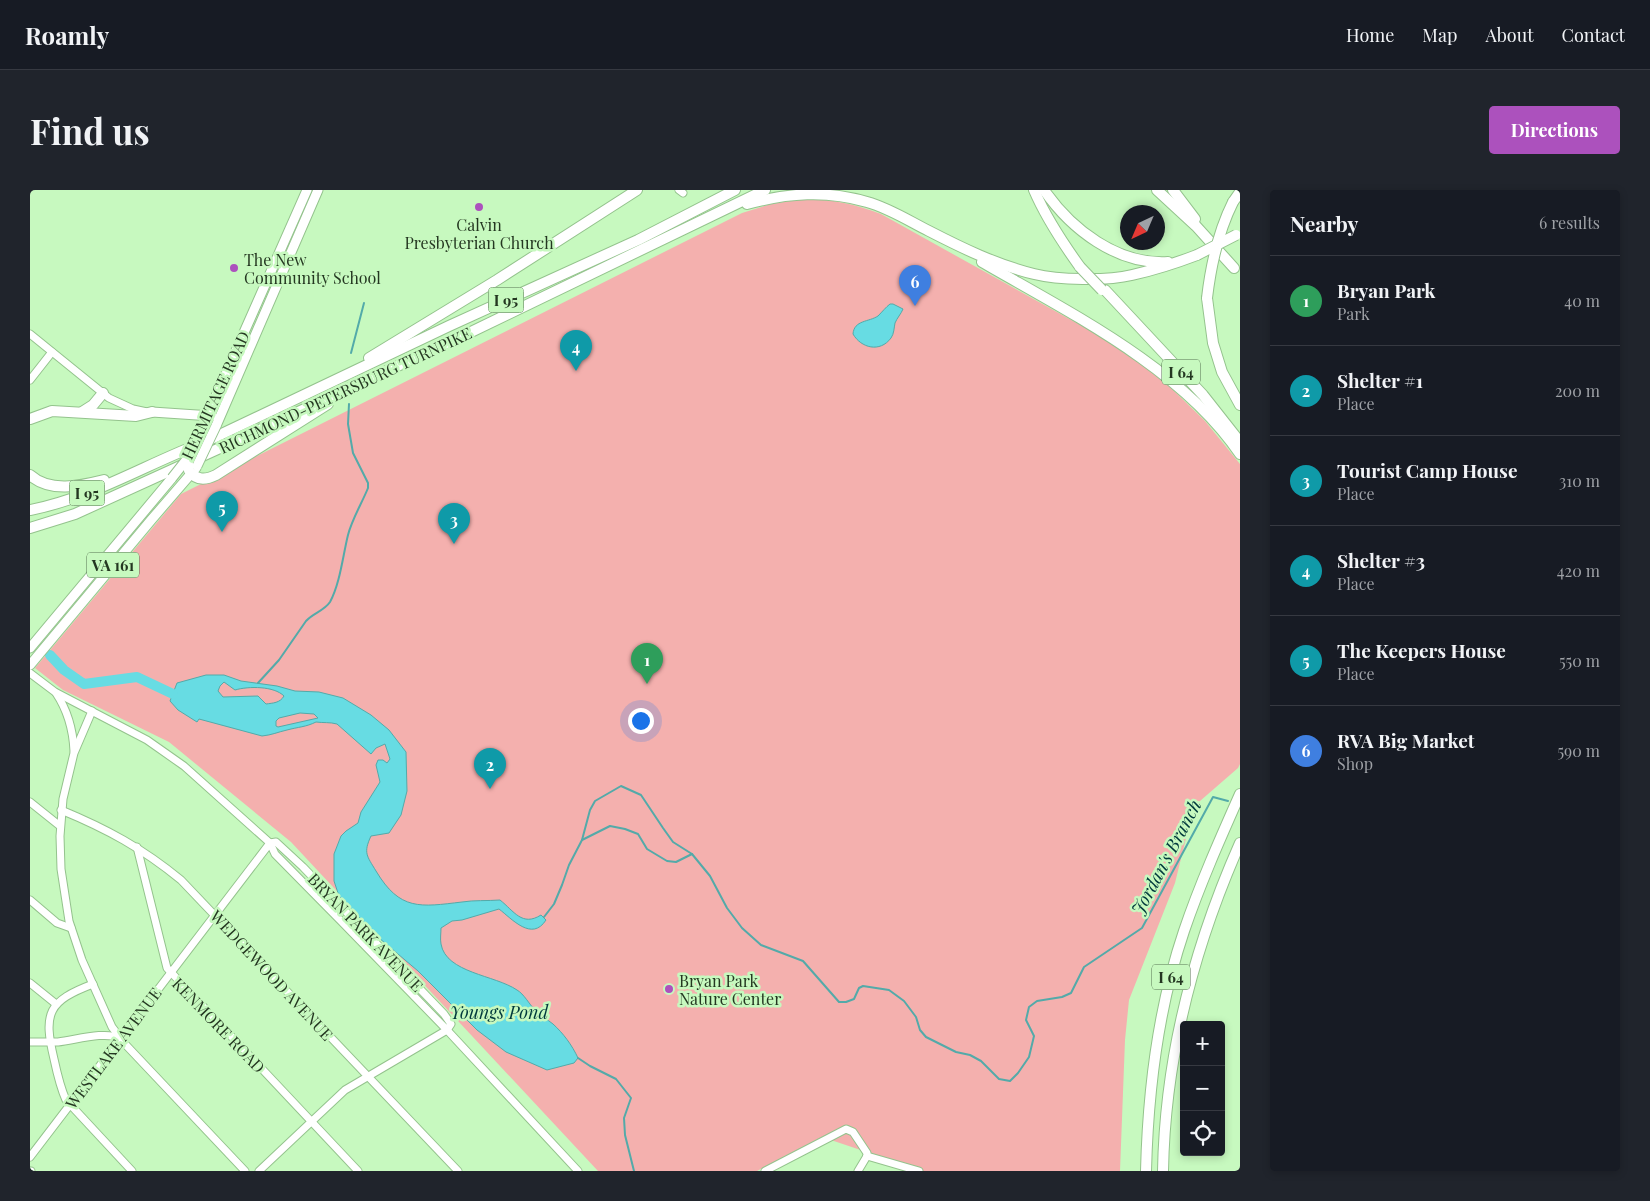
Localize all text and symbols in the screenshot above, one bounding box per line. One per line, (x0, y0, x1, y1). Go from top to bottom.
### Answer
text: Roamly (25, 19, 109, 51)
text: Home (1346, 23, 1394, 47)
text: Map (1422, 23, 1457, 47)
text: About (1485, 23, 1534, 47)
text: Contact (1562, 23, 1625, 47)
button: Directions (1489, 106, 1620, 154)
text: Find us (30, 107, 150, 154)
marker: Calvin Presbyterian Church (473, 201, 485, 213)
north arrow (1120, 205, 1165, 250)
text: Nearby (1290, 209, 1359, 237)
text: 6 results (1539, 212, 1600, 233)
place label: Calvin Presbyterian Church (404, 214, 554, 253)
place label: The New Community School (244, 249, 381, 288)
marker: The New Community School (228, 262, 240, 274)
pin: 6 (899, 265, 931, 306)
text: Bryan Park (1337, 277, 1435, 303)
road number: I 95 (488, 288, 524, 312)
text: 1 (1303, 290, 1309, 311)
text: 40 m (1564, 290, 1600, 311)
text: Park (1337, 303, 1370, 324)
street label: RICHMOND-PETERSBURG TURNPIKE (215, 322, 475, 458)
street label: HERMITAGE ROAD (176, 328, 254, 462)
pin: 4 (560, 330, 592, 371)
road number: I 64 (1162, 360, 1200, 384)
text: Shelter #1 (1337, 367, 1423, 393)
text: 2 (1302, 380, 1310, 401)
text: 200 m (1555, 380, 1600, 401)
text: Place (1337, 393, 1375, 414)
text: Tourist Camp House (1337, 457, 1517, 483)
text: 3 (1302, 470, 1310, 491)
text: 310 m (1559, 470, 1600, 491)
road number: I 95 (70, 480, 104, 506)
text: Place (1337, 483, 1375, 504)
pin: 5 (206, 491, 238, 532)
pin: 3 (438, 503, 470, 544)
text: Shelter #3 (1337, 547, 1425, 573)
road number: VA 161 (87, 552, 139, 578)
text: 4 (1302, 560, 1310, 581)
text: 420 m (1557, 560, 1600, 581)
text: Place (1337, 573, 1375, 594)
text: The Keepers House (1337, 637, 1506, 663)
pin: 1 (631, 643, 663, 684)
text: 5 (1302, 650, 1310, 671)
text: 550 m (1559, 650, 1600, 671)
text: Place (1337, 663, 1375, 684)
your location (628, 708, 654, 734)
text: RVA Big Market (1337, 727, 1474, 753)
text: 6 (1302, 740, 1310, 761)
text: 590 m (1557, 740, 1600, 761)
pin: 2 (474, 748, 506, 789)
text: Shop (1337, 753, 1373, 774)
water label: Jordan's Branch (1126, 795, 1206, 919)
street label: BRYAN PARK AVENUE (304, 868, 428, 996)
street label: WEDGEWOOD AVENUE (205, 905, 338, 1045)
road number: I 64 (1152, 964, 1190, 990)
place label: Bryan Park Nature Center (679, 970, 781, 1009)
street label: KENMORE ROAD (168, 973, 270, 1077)
street label: WESTLAKE AVENUE (60, 983, 166, 1114)
marker: Bryan Park Nature Center (663, 983, 675, 995)
water label: Youngs Pond (450, 1000, 549, 1024)
map controls (1180, 1021, 1225, 1156)
button: + (1180, 1021, 1225, 1066)
button: − (1180, 1066, 1225, 1111)
button: locate (1180, 1111, 1225, 1156)

